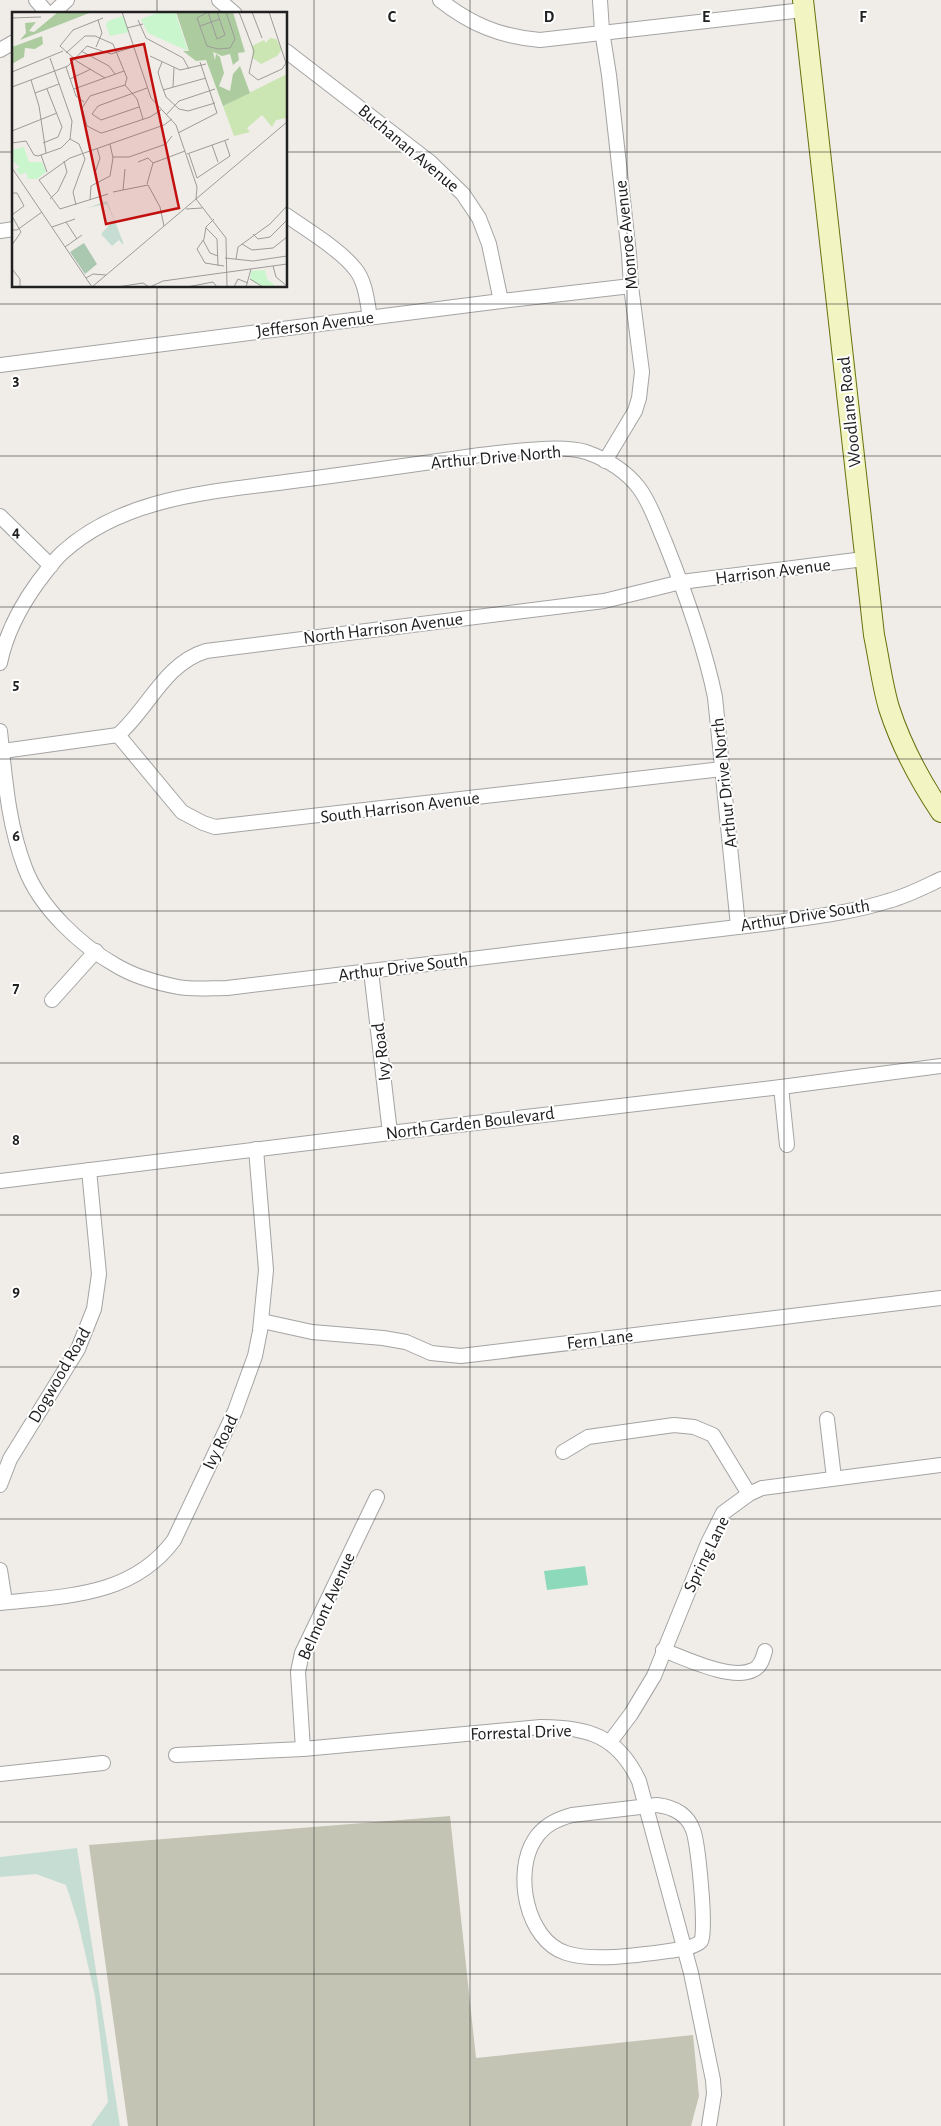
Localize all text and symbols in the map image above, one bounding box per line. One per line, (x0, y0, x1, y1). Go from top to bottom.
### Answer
text: C (388, 9, 397, 25)
text: D (544, 9, 555, 25)
text: E (702, 9, 710, 25)
text: F (859, 9, 867, 25)
inset map (12, 12, 288, 288)
street label: Buchanan Avenue (355, 102, 462, 196)
street label: Monroe Avenue (612, 179, 642, 291)
street label: Jefferson Avenue (255, 309, 375, 341)
street label: Woodlane Road (835, 356, 865, 468)
text: 3 (13, 372, 20, 388)
street label: Arthur Drive North (430, 443, 562, 473)
text: 4 (12, 524, 20, 540)
street label: Harrison Avenue (714, 556, 832, 588)
street label: North Harrison Avenue (302, 610, 464, 648)
text: 5 (13, 676, 20, 692)
street label: Arthur Drive North (709, 717, 741, 849)
street label: South Harrison Avenue (319, 789, 481, 827)
text: 6 (12, 828, 20, 844)
street label: Arthur Drive South (739, 897, 871, 935)
street label: Arthur Drive South (337, 951, 469, 985)
text: 7 (13, 980, 20, 996)
street label: Ivy Road (370, 1022, 394, 1082)
street label: North Garden Boulevard (385, 1105, 555, 1143)
text: 8 (12, 1132, 20, 1148)
text: 9 (12, 1283, 20, 1299)
street label: Dogwood Road (25, 1325, 94, 1426)
street label: Fern Lane (566, 1327, 634, 1353)
street label: Ivy Road (200, 1412, 242, 1473)
street label: Spring Lane (681, 1514, 733, 1595)
street label: Belmont Avenue (295, 1550, 359, 1663)
street label: Forrestal Drive (470, 1722, 572, 1744)

